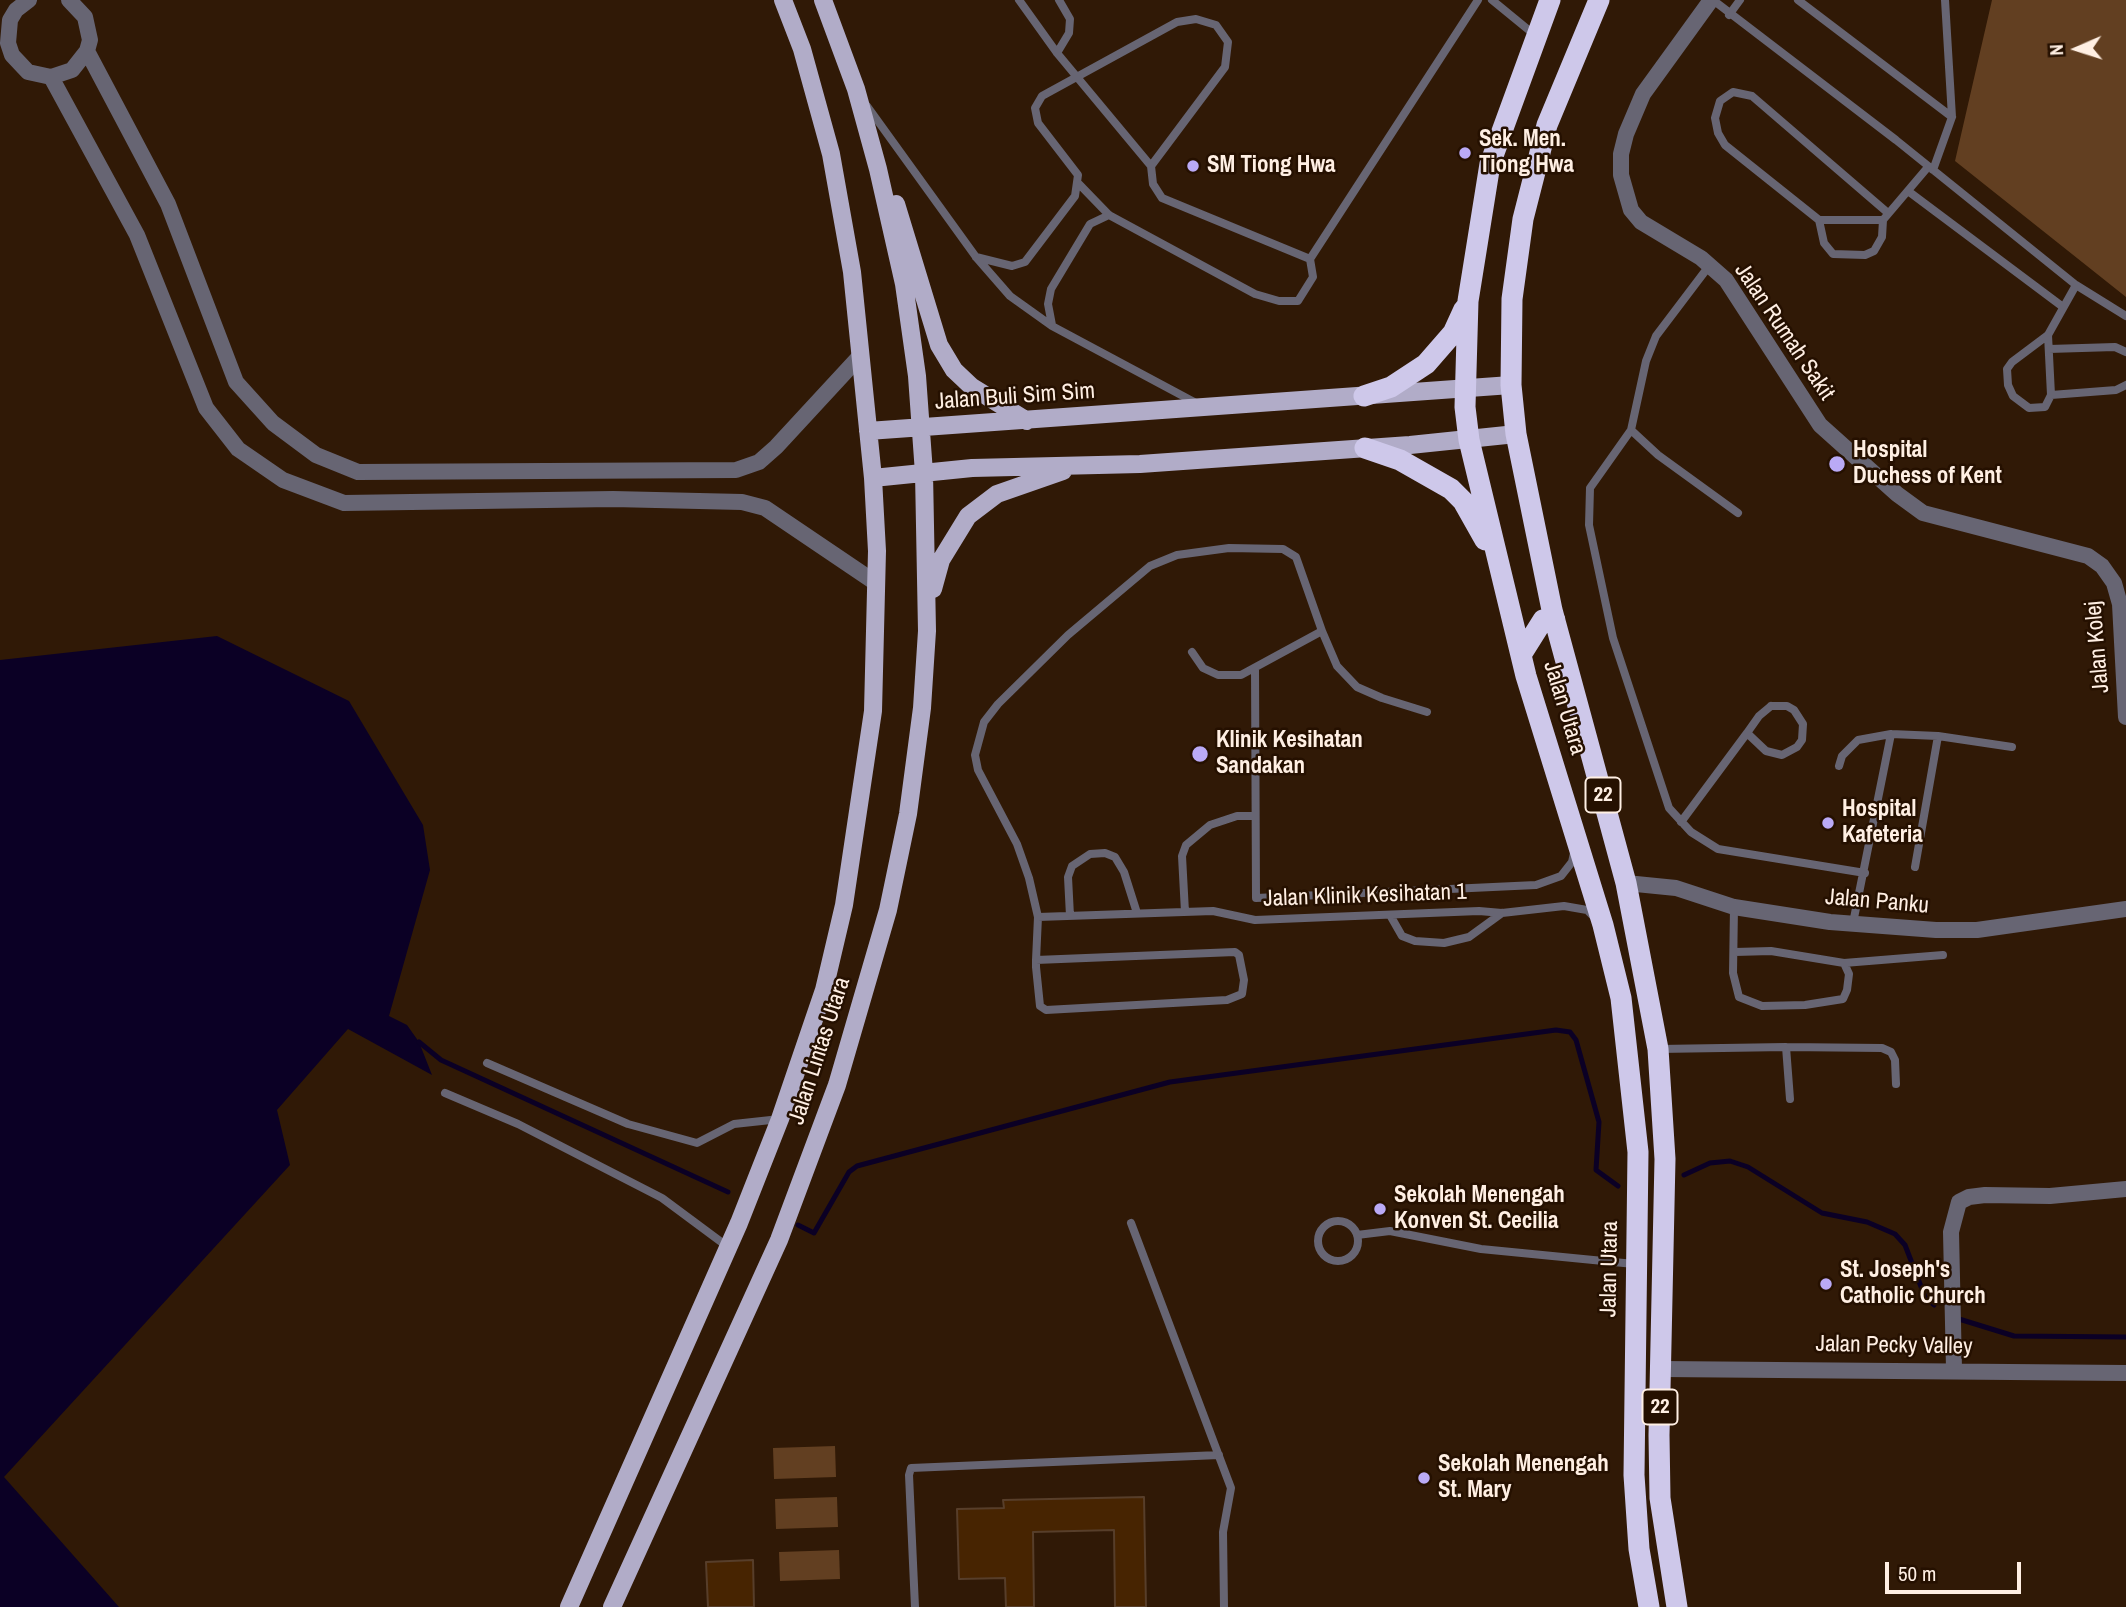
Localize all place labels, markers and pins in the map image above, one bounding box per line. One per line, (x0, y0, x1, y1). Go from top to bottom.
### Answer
place label: Sek. Men. Tiong Hwa (1479, 126, 1574, 180)
marker: Sek. Men. Tiong Hwa (1457, 145, 1473, 161)
place label: SM Tiong Hwa (1207, 152, 1336, 180)
marker: SM Tiong Hwa (1185, 158, 1201, 174)
place label: Hospital Duchess of Kent (1853, 437, 2002, 491)
marker: Hospital Duchess of Kent (1827, 454, 1847, 474)
place label: Klinik Kesihatan Sandakan (1216, 727, 1363, 781)
marker: Klinik Kesihatan Sandakan (1190, 744, 1210, 764)
place label: Hospital Kafeteria (1842, 796, 1923, 850)
marker: Hospital Kafeteria (1820, 815, 1836, 831)
place label: Sekolah Menengah Konven St. Cecilia (1394, 1182, 1565, 1236)
marker: Sekolah Menengah Konven St. Cecilia (1372, 1201, 1388, 1217)
place label: St. Joseph's Catholic Church (1840, 1257, 1986, 1311)
marker: St. Joseph's Catholic Church (1818, 1276, 1834, 1292)
place label: Sekolah Menengah St. Mary (1438, 1451, 1609, 1505)
marker: Sekolah Menengah St. Mary (1416, 1470, 1432, 1486)

